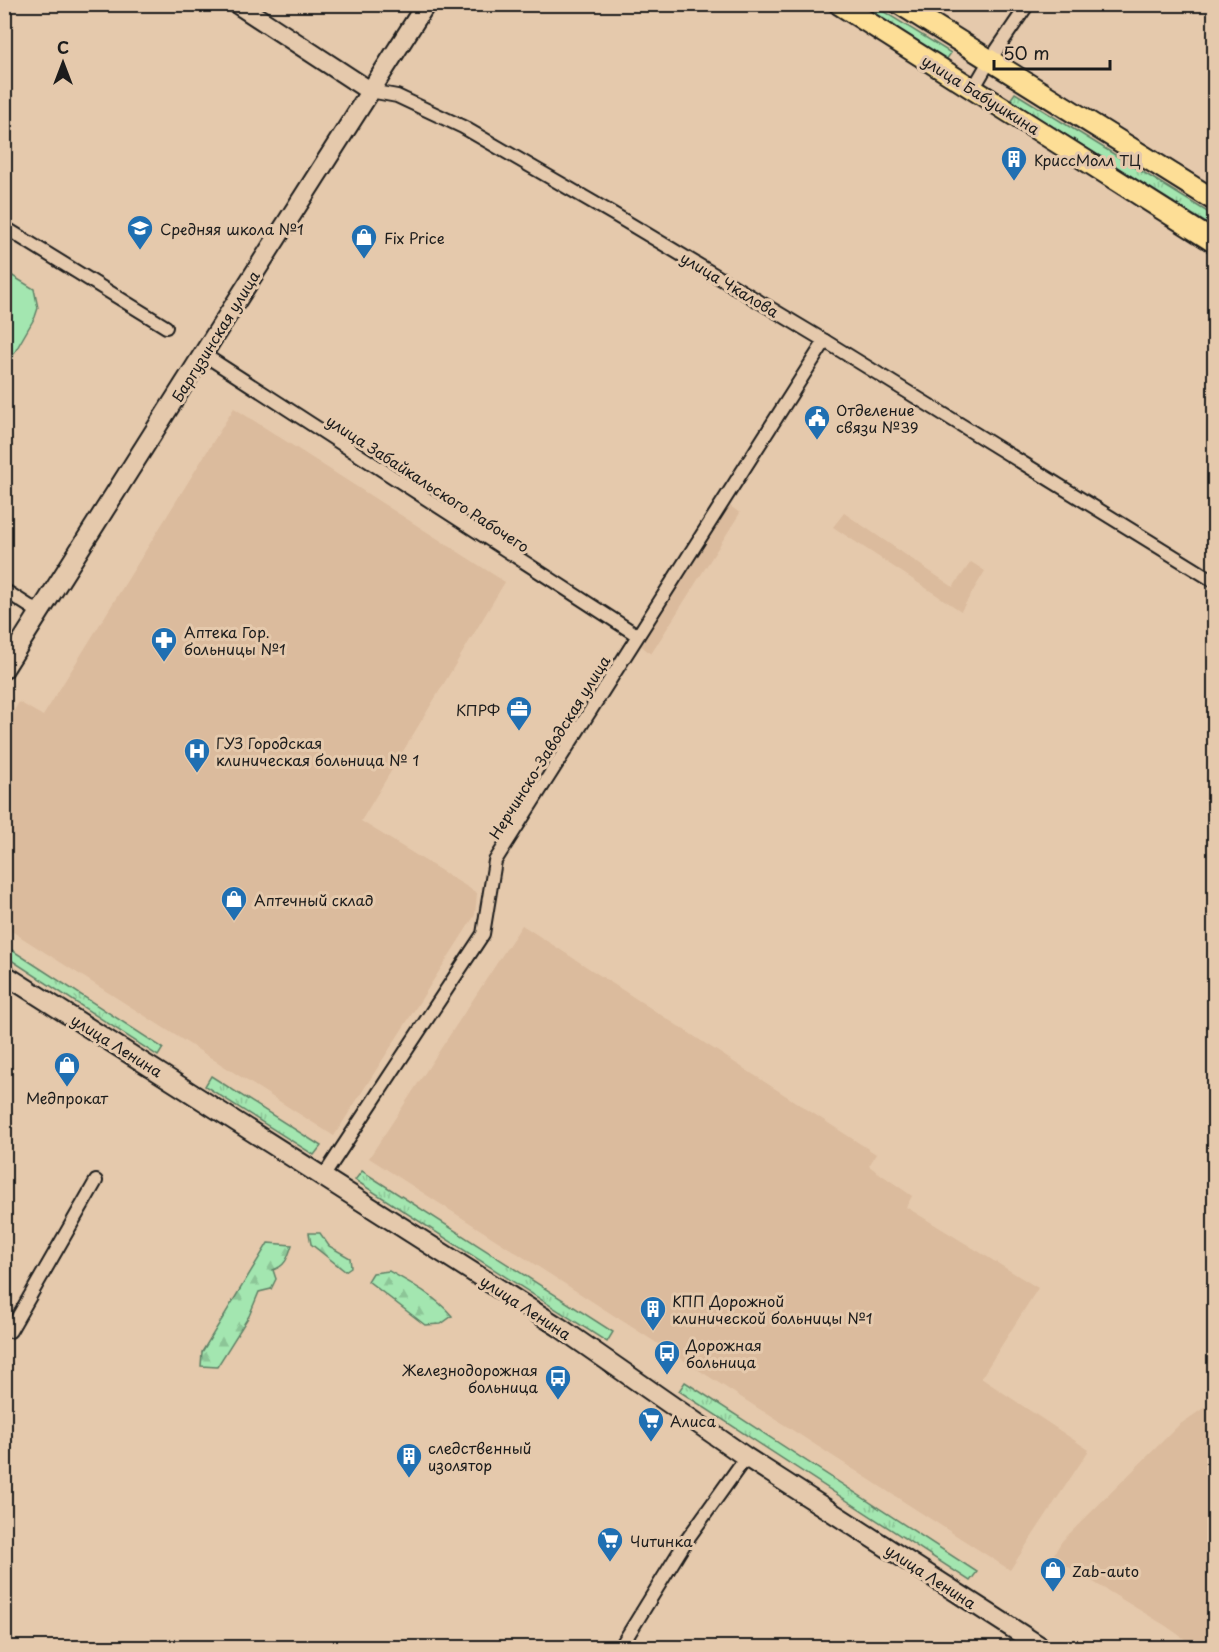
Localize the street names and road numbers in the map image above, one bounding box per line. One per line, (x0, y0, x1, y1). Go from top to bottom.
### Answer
street label: улица Бабушкина (917, 48, 1045, 140)
street label: улица Чкалова (676, 245, 784, 323)
street label: Баргузинская улица (165, 265, 265, 406)
street label: улица Забайкальского Рабочего (322, 409, 534, 557)
street label: Нерчинско-Заводская улица (483, 650, 615, 843)
street label: улица Ленина (67, 1008, 168, 1083)
street label: улица Ленина (476, 1269, 576, 1345)
street label: улица Ленина (881, 1538, 981, 1614)

